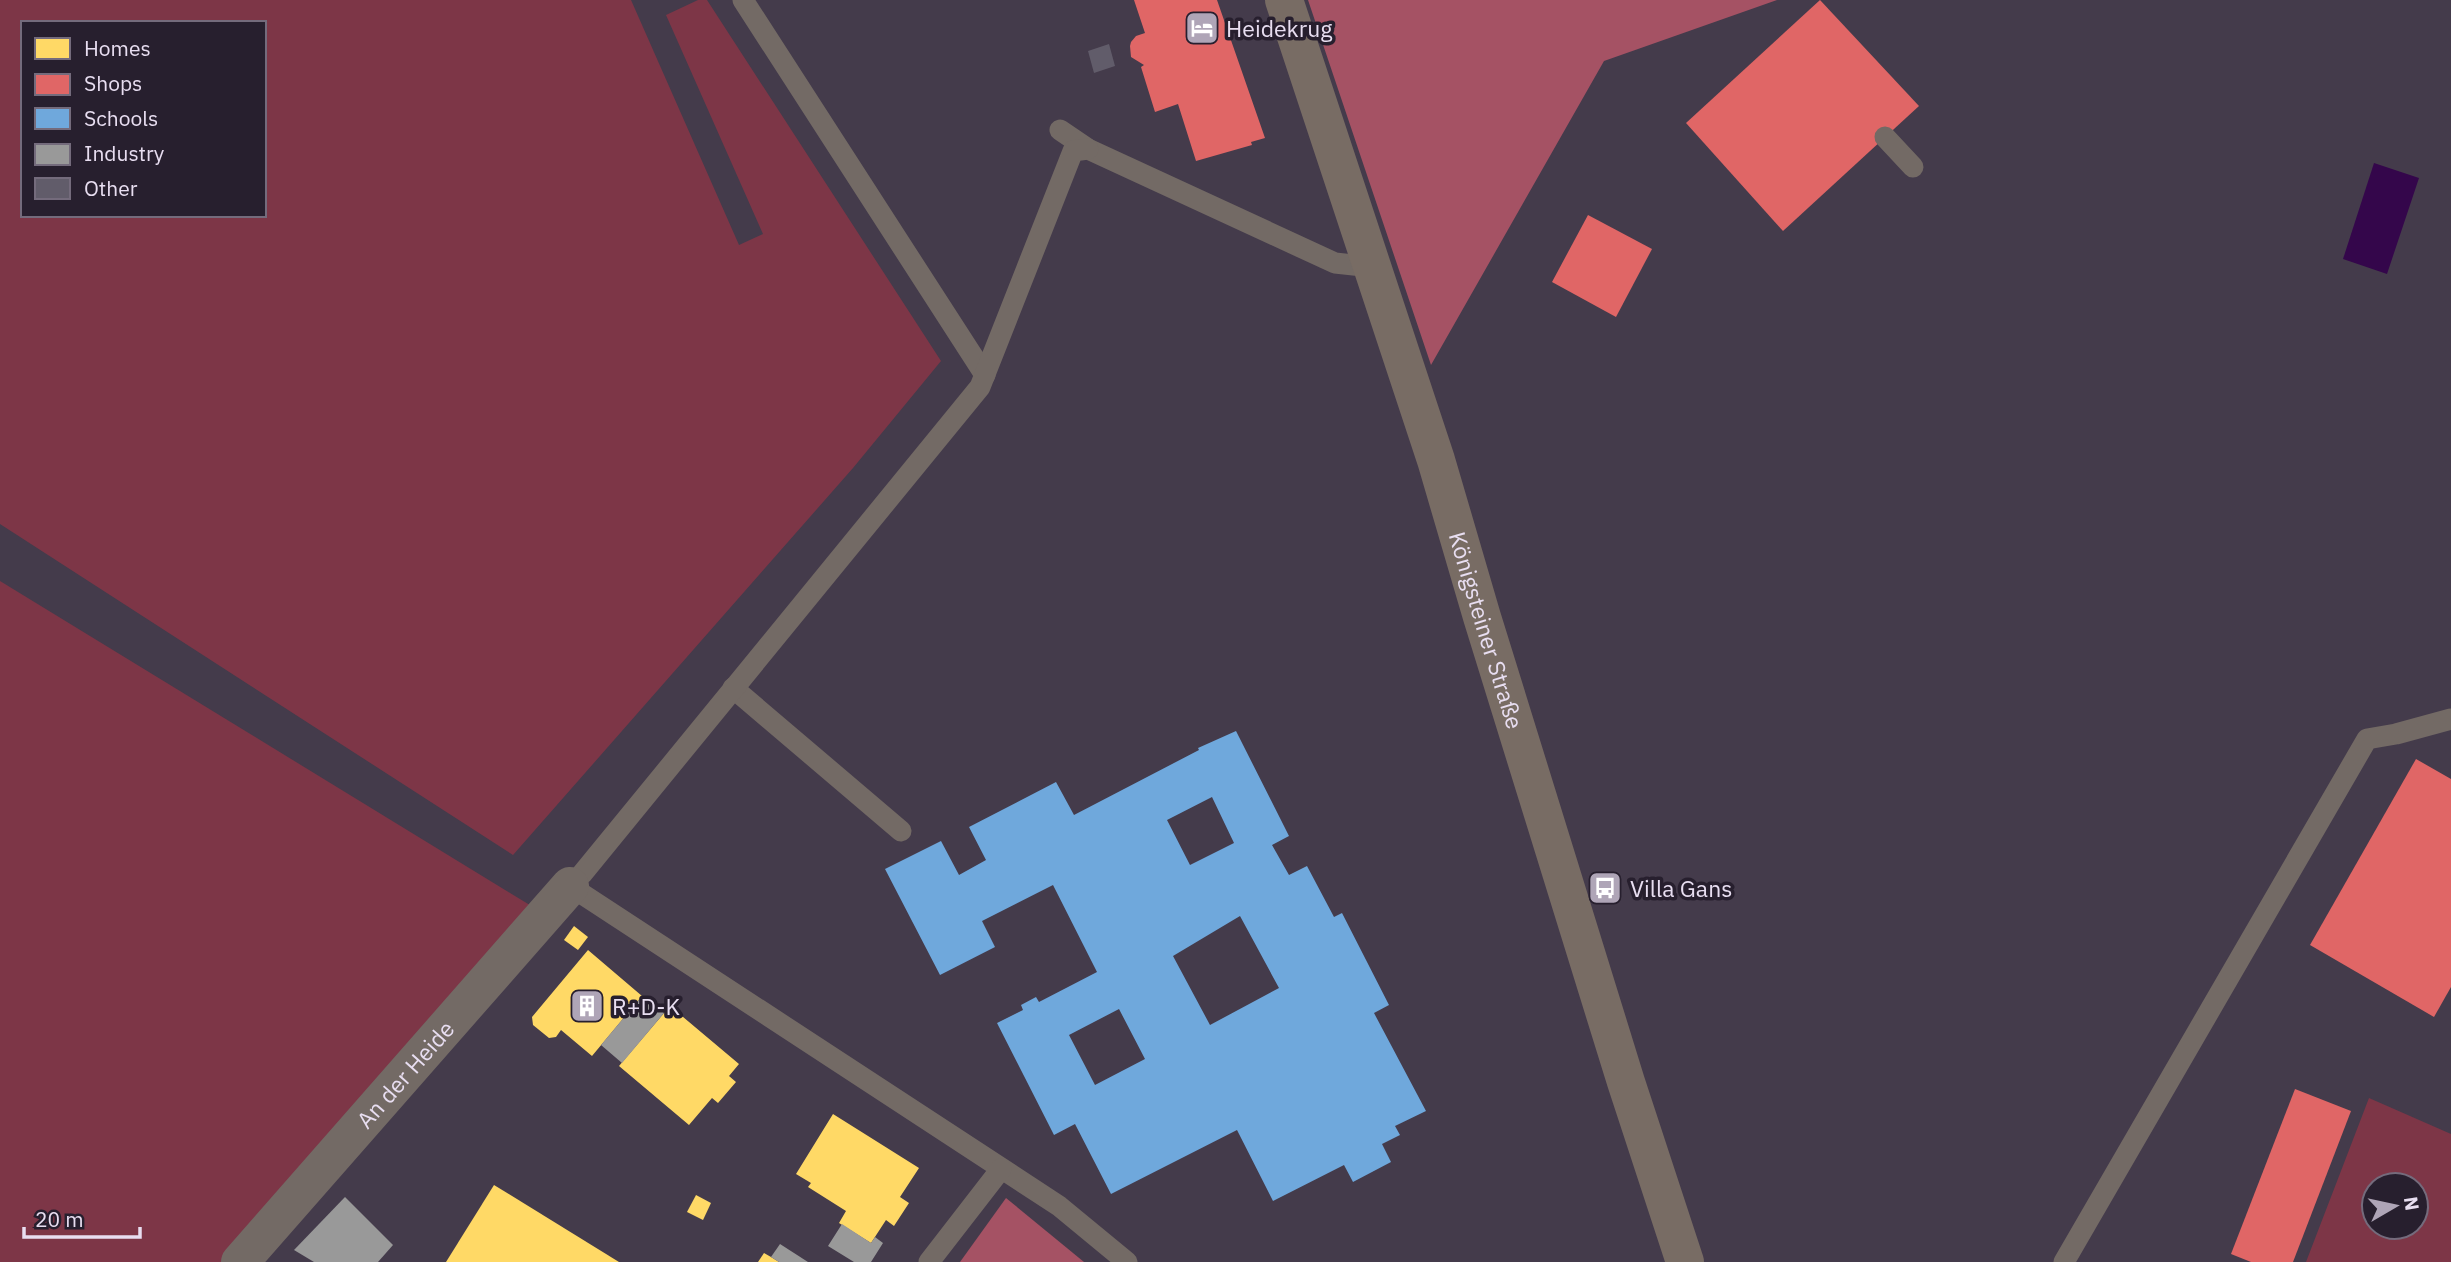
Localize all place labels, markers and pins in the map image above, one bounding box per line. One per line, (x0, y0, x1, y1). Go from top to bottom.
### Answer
hotel icon: Heidekrug (1183, 9, 1221, 47)
place label: Heidekrug (1226, 13, 1332, 43)
bus stop icon: Villa Gans (1586, 869, 1624, 907)
place label: Villa Gans (1630, 873, 1732, 903)
building icon: R+D-K (568, 987, 606, 1025)
place label: R+D-K (612, 991, 680, 1021)

